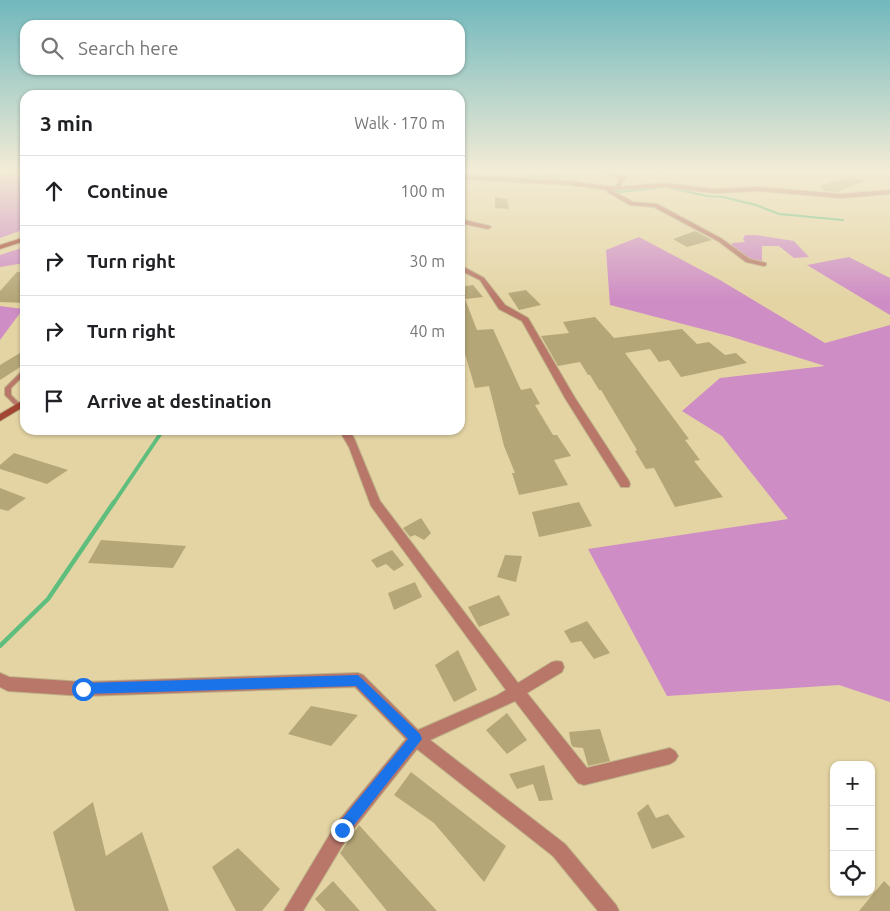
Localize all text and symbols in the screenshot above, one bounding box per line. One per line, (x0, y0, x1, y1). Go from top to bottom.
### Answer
search box (20, 20, 465, 75)
icon: search (38, 34, 66, 62)
text: Search here (78, 37, 178, 59)
text: 3 min (40, 111, 93, 135)
text: Walk · 170 m (354, 114, 445, 132)
icon: ahead (40, 177, 68, 205)
text: Continue (87, 180, 168, 202)
text: 100 m (400, 182, 445, 200)
icon: right (40, 247, 68, 275)
text: Turn right (87, 250, 175, 272)
text: 30 m (409, 252, 445, 270)
icon: right (40, 317, 68, 345)
text: Turn right (87, 320, 175, 342)
text: 40 m (409, 322, 445, 340)
icon: arrive (40, 387, 68, 415)
text: Arrive at destination (87, 390, 272, 412)
route start (72, 678, 95, 701)
map controls (830, 761, 875, 896)
button: + (830, 761, 875, 806)
button: − (830, 806, 875, 851)
route end (331, 819, 354, 842)
button: locate (830, 851, 875, 896)

